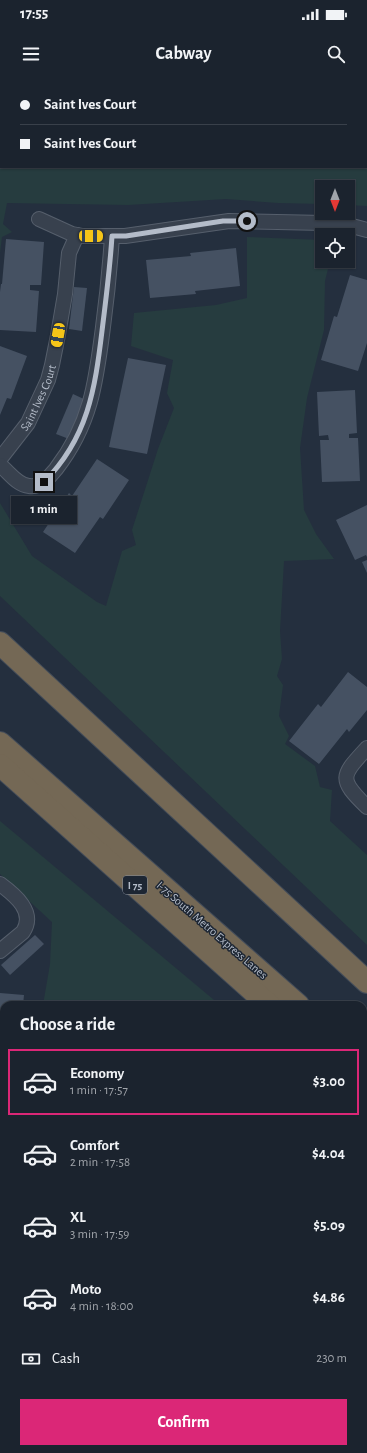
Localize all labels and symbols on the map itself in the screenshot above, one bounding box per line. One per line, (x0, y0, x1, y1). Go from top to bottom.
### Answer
north arrow (315, 180, 355, 220)
route start (238, 212, 256, 230)
car (79, 230, 103, 242)
car (50, 322, 66, 348)
street label: Saint Ives Court (18, 363, 58, 433)
route end (35, 473, 53, 491)
callout: 1 min (11, 496, 77, 524)
road number: I 75 (123, 876, 147, 894)
street label: I-75 South Metro Express Lanes (154, 879, 270, 981)

